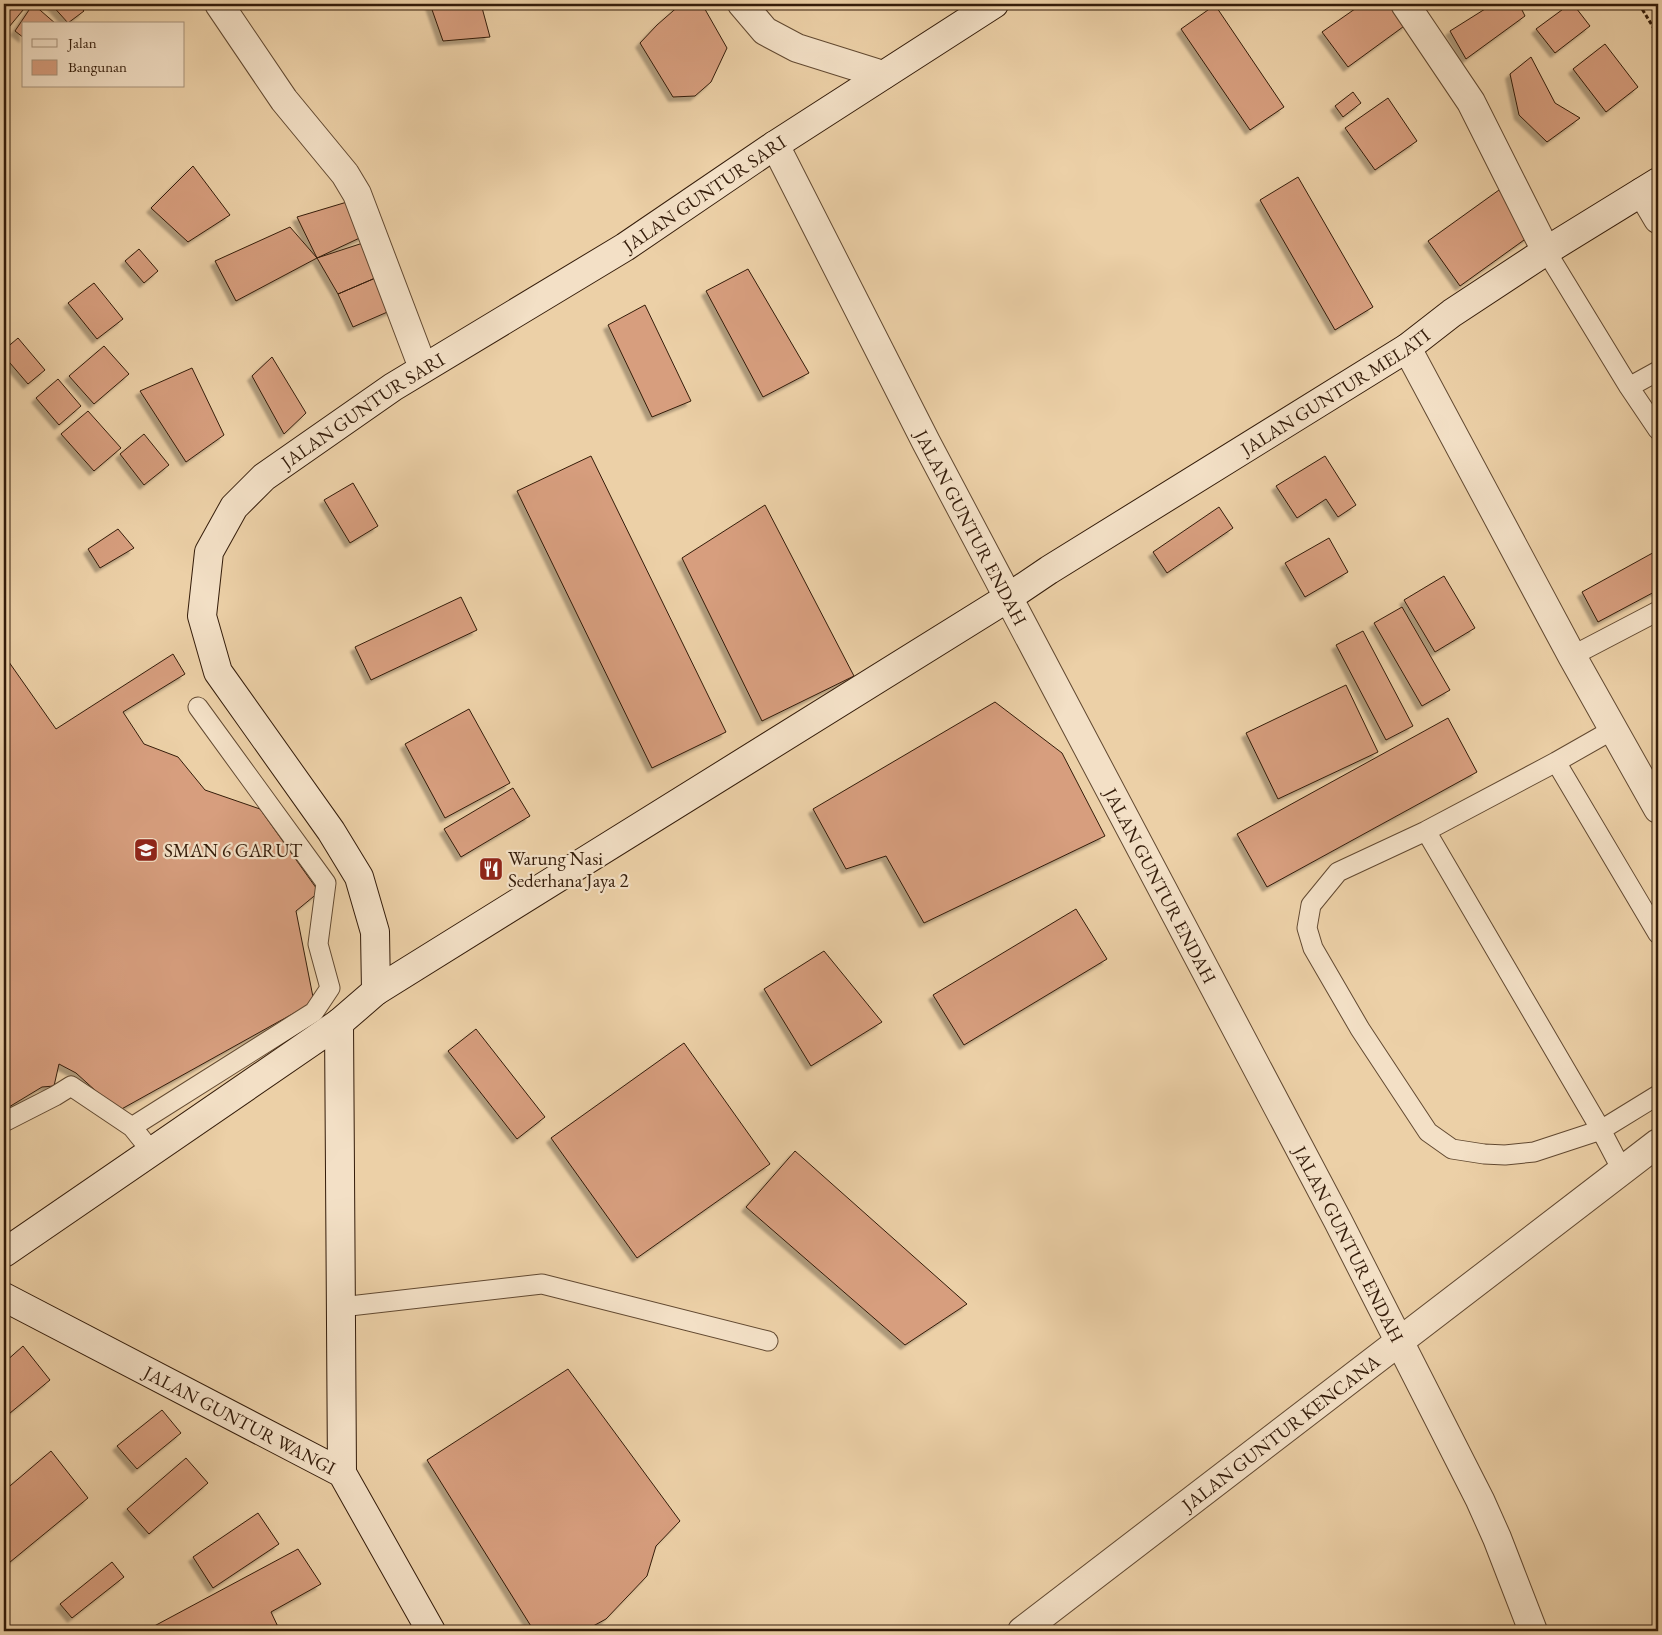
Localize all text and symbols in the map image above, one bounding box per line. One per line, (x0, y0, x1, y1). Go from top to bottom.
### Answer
legend (22, 22, 185, 88)
text: Jalan (66, 33, 97, 52)
text: Bangunan (68, 57, 127, 76)
street label: JALAN GUNTUR SARI (616, 129, 791, 259)
street label: JALAN GUNTUR MELATI (1234, 323, 1436, 462)
street label: JALAN GUNTUR SARI (274, 347, 450, 476)
street label: JALAN GUNTUR ENDAH (908, 424, 1033, 630)
street label: JALAN GUNTUR ENDAH (1097, 782, 1222, 988)
school or university icon: SMAN 6 GARUT (133, 837, 159, 863)
place label: SMAN 6 GARUT (164, 838, 302, 863)
place label: Warung Nasi Sederhana Jaya 2 (508, 846, 629, 893)
restaurant icon: Warung Nasi Sederhana Jaya 2 (478, 856, 504, 882)
street label: JALAN GUNTUR ENDAH (1287, 1140, 1410, 1347)
street label: JALAN GUNTUR KENCANA (1175, 1348, 1386, 1518)
street label: JALAN GUNTUR WANGI (138, 1359, 341, 1481)

